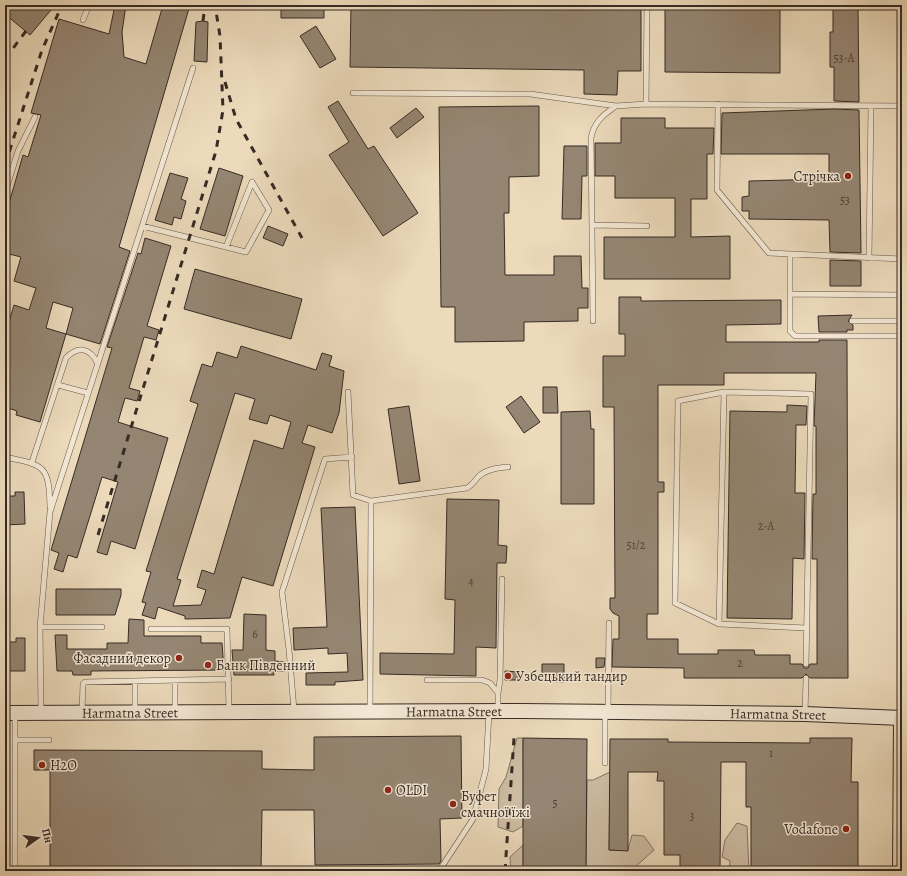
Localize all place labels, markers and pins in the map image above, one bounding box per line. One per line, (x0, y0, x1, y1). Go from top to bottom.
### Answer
place label: Стрічка (794, 167, 841, 186)
marker: Стрічка (843, 171, 853, 181)
place label: Фасадний декор (73, 649, 171, 668)
marker: Фасадний декор (174, 653, 184, 663)
place label: Банк Південний (216, 656, 315, 675)
marker: Банк Південний (203, 660, 213, 670)
place label: Узбецький тандир (516, 667, 627, 686)
marker: Узбецький тандир (503, 671, 513, 681)
place label: H2O (50, 756, 77, 775)
marker: H2O (37, 760, 47, 770)
place label: OLDI (396, 781, 427, 800)
marker: OLDI (383, 785, 393, 795)
place label: Буфет смачної їжі (461, 787, 530, 822)
marker: Буфет смачної їжі (448, 799, 458, 809)
place label: Vodafone (783, 820, 838, 839)
marker: Vodafone (841, 824, 851, 834)

